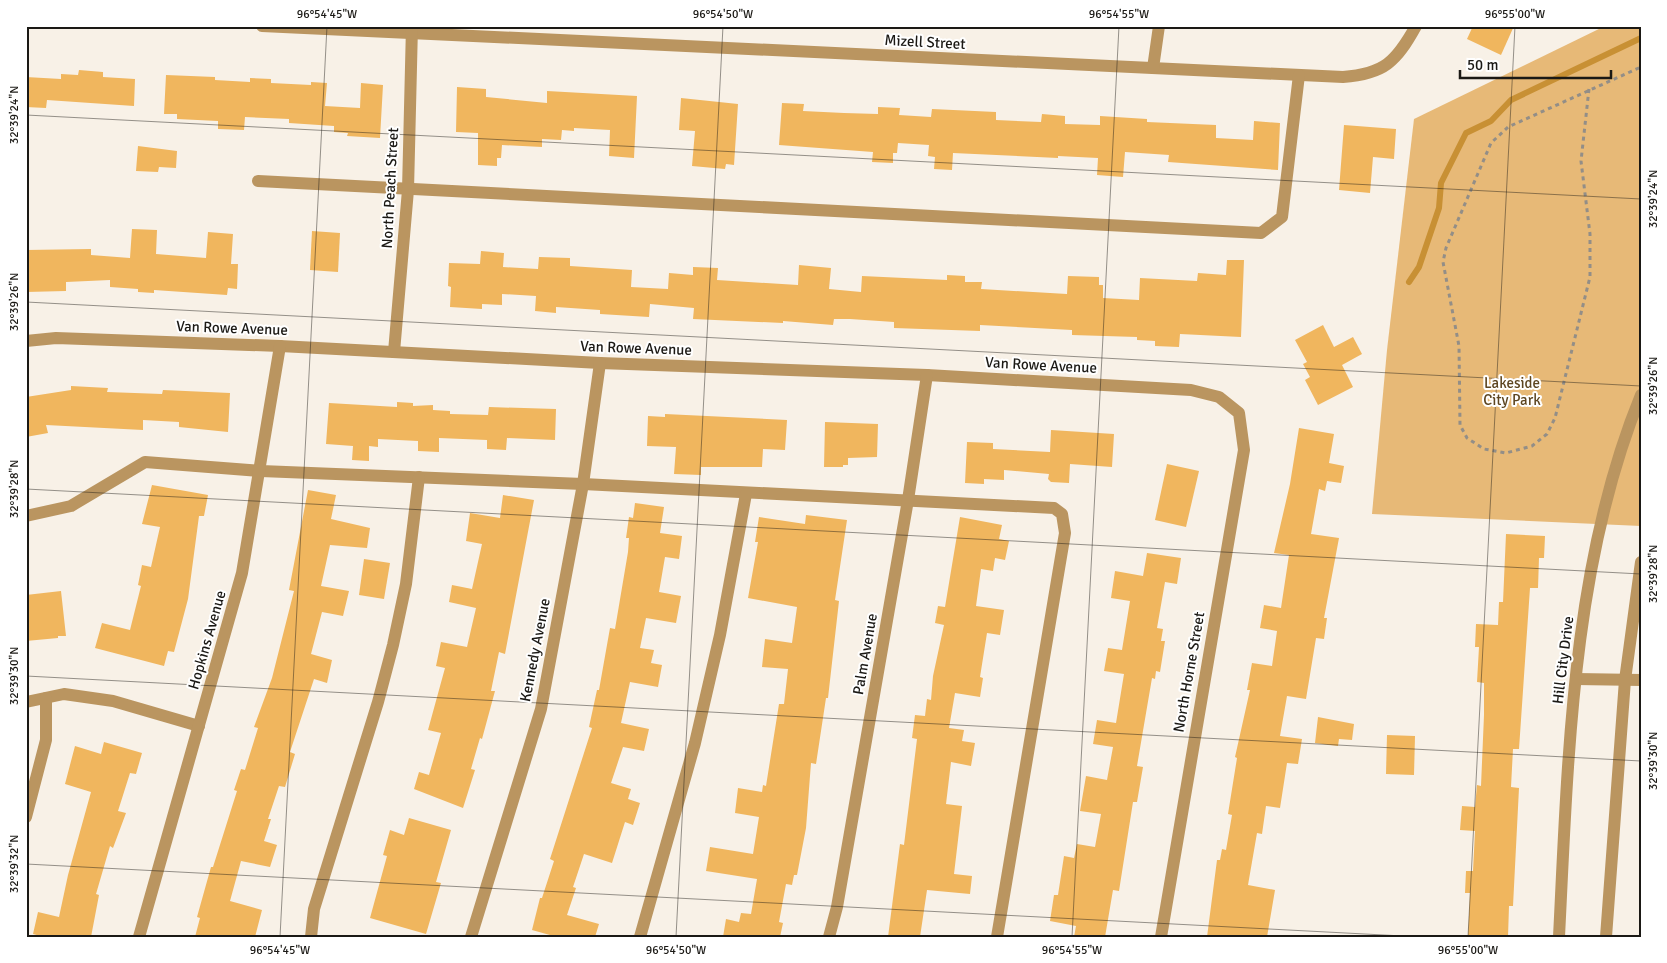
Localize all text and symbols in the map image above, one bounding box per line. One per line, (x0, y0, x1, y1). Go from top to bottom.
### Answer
text: 96°54'45"W (297, 7, 357, 22)
text: 96°54'50"W (693, 7, 753, 22)
text: 96°54'55"W (1089, 7, 1149, 22)
text: 96°55'00"W (1485, 7, 1545, 22)
street label: Mizell Street (884, 31, 966, 53)
scale bar (1460, 48, 1611, 80)
text: 50 m (1467, 56, 1498, 74)
text: 32°39'24"N (7, 86, 22, 144)
street label: North Peach Street (378, 127, 402, 249)
text: 32°39'24"N (1646, 170, 1661, 228)
text: 32°39'26"N (7, 273, 22, 331)
street label: Van Rowe Avenue (176, 317, 288, 339)
street label: Van Rowe Avenue (580, 337, 692, 359)
street label: Van Rowe Avenue (985, 353, 1097, 377)
text: 32°39'26"N (1646, 357, 1661, 415)
park label: Lakeside City Park (1483, 374, 1541, 409)
text: 32°39'28"N (7, 460, 22, 518)
text: 32°39'28"N (1646, 545, 1661, 603)
street label: Hopkins Avenue (184, 588, 230, 692)
street label: Kennedy Avenue (516, 597, 554, 703)
street label: North Horne Street (1170, 610, 1208, 734)
street label: Palm Avenue (849, 612, 881, 696)
street label: Hill City Drive (1549, 615, 1577, 705)
text: 32°39'30"N (7, 647, 22, 705)
text: 32°39'30"N (1646, 732, 1661, 790)
text: 32°39'32"N (7, 835, 22, 893)
text: 96°54'45"W (250, 943, 310, 958)
text: 96°54'50"W (646, 943, 706, 958)
text: 96°54'55"W (1042, 943, 1102, 958)
text: 96°55'00"W (1438, 943, 1498, 958)

